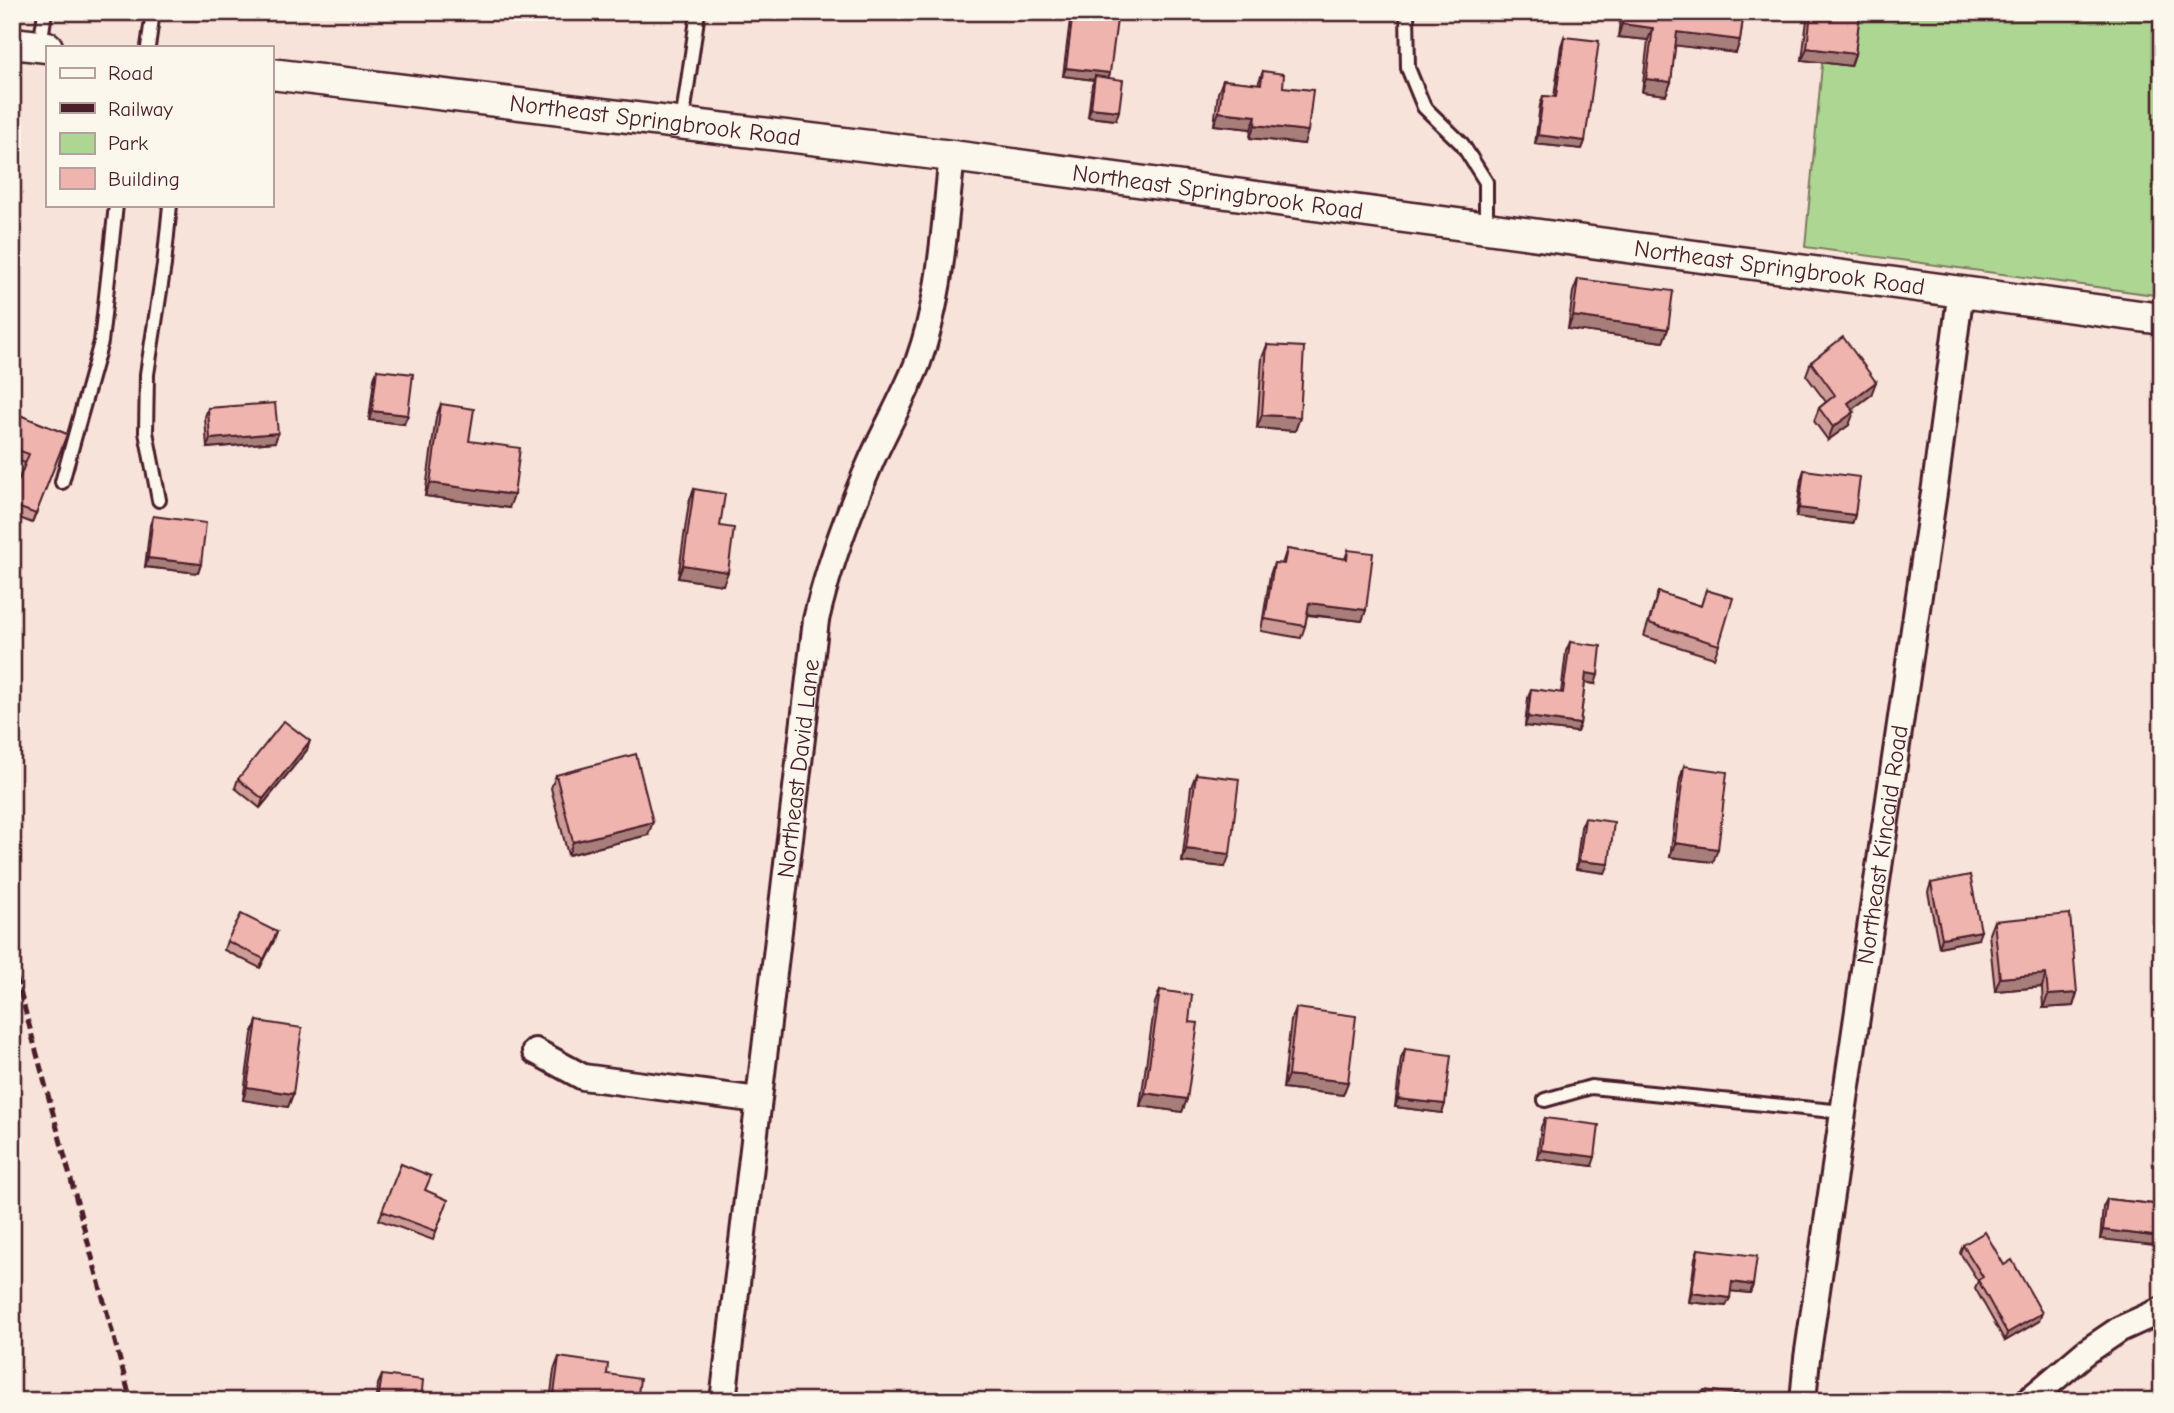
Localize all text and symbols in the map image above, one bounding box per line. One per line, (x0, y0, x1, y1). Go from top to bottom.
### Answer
legend (46, 46, 273, 206)
text: Road (108, 61, 153, 85)
street label: Northeast Springbrook Road (508, 89, 802, 152)
text: Railway (108, 97, 173, 121)
text: Park (108, 131, 148, 155)
street label: Northeast Springbrook Road (1071, 158, 1365, 225)
text: Building (108, 167, 180, 191)
street label: Northeast Springbrook Road (1633, 234, 1927, 301)
street label: Northeast David Lane (771, 658, 825, 879)
street label: Northeast Kincaid Road (1851, 723, 1914, 966)

